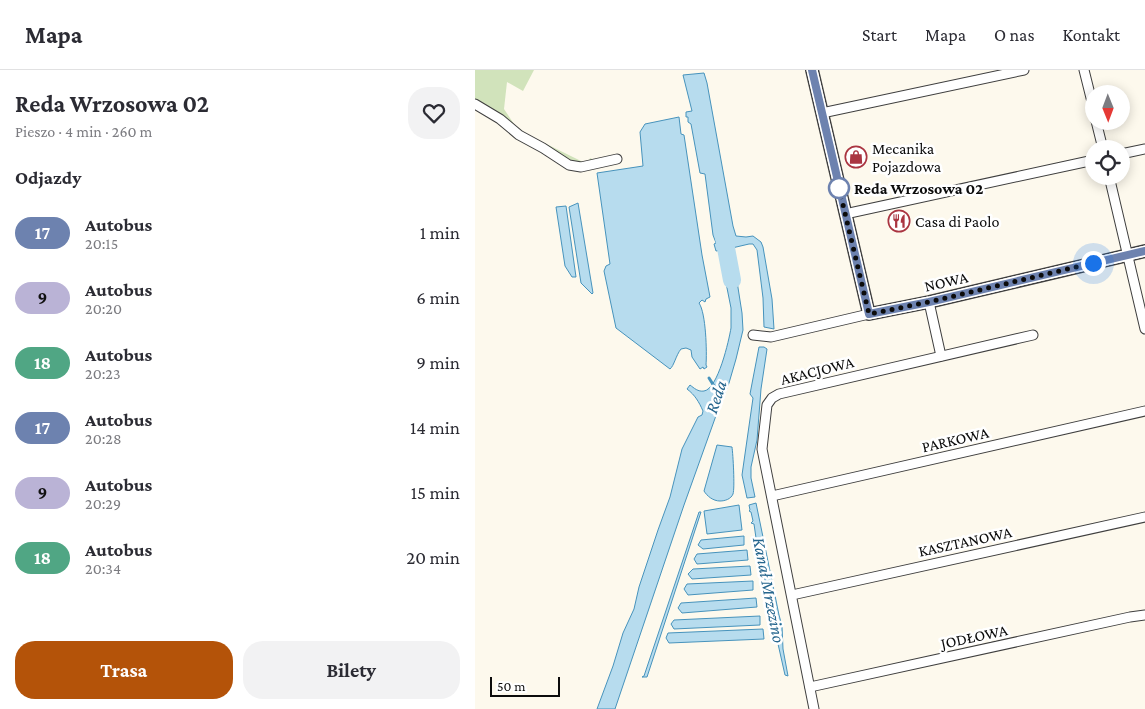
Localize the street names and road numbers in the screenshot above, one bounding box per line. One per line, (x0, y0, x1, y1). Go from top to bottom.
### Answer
street label: NOWA (923, 268, 970, 295)
street label: AKACJOWA (779, 353, 857, 389)
street label: PARKOWA (920, 423, 991, 455)
street label: KASZTANOWA (917, 523, 1014, 560)
street label: JODŁOWA (937, 621, 1010, 653)

